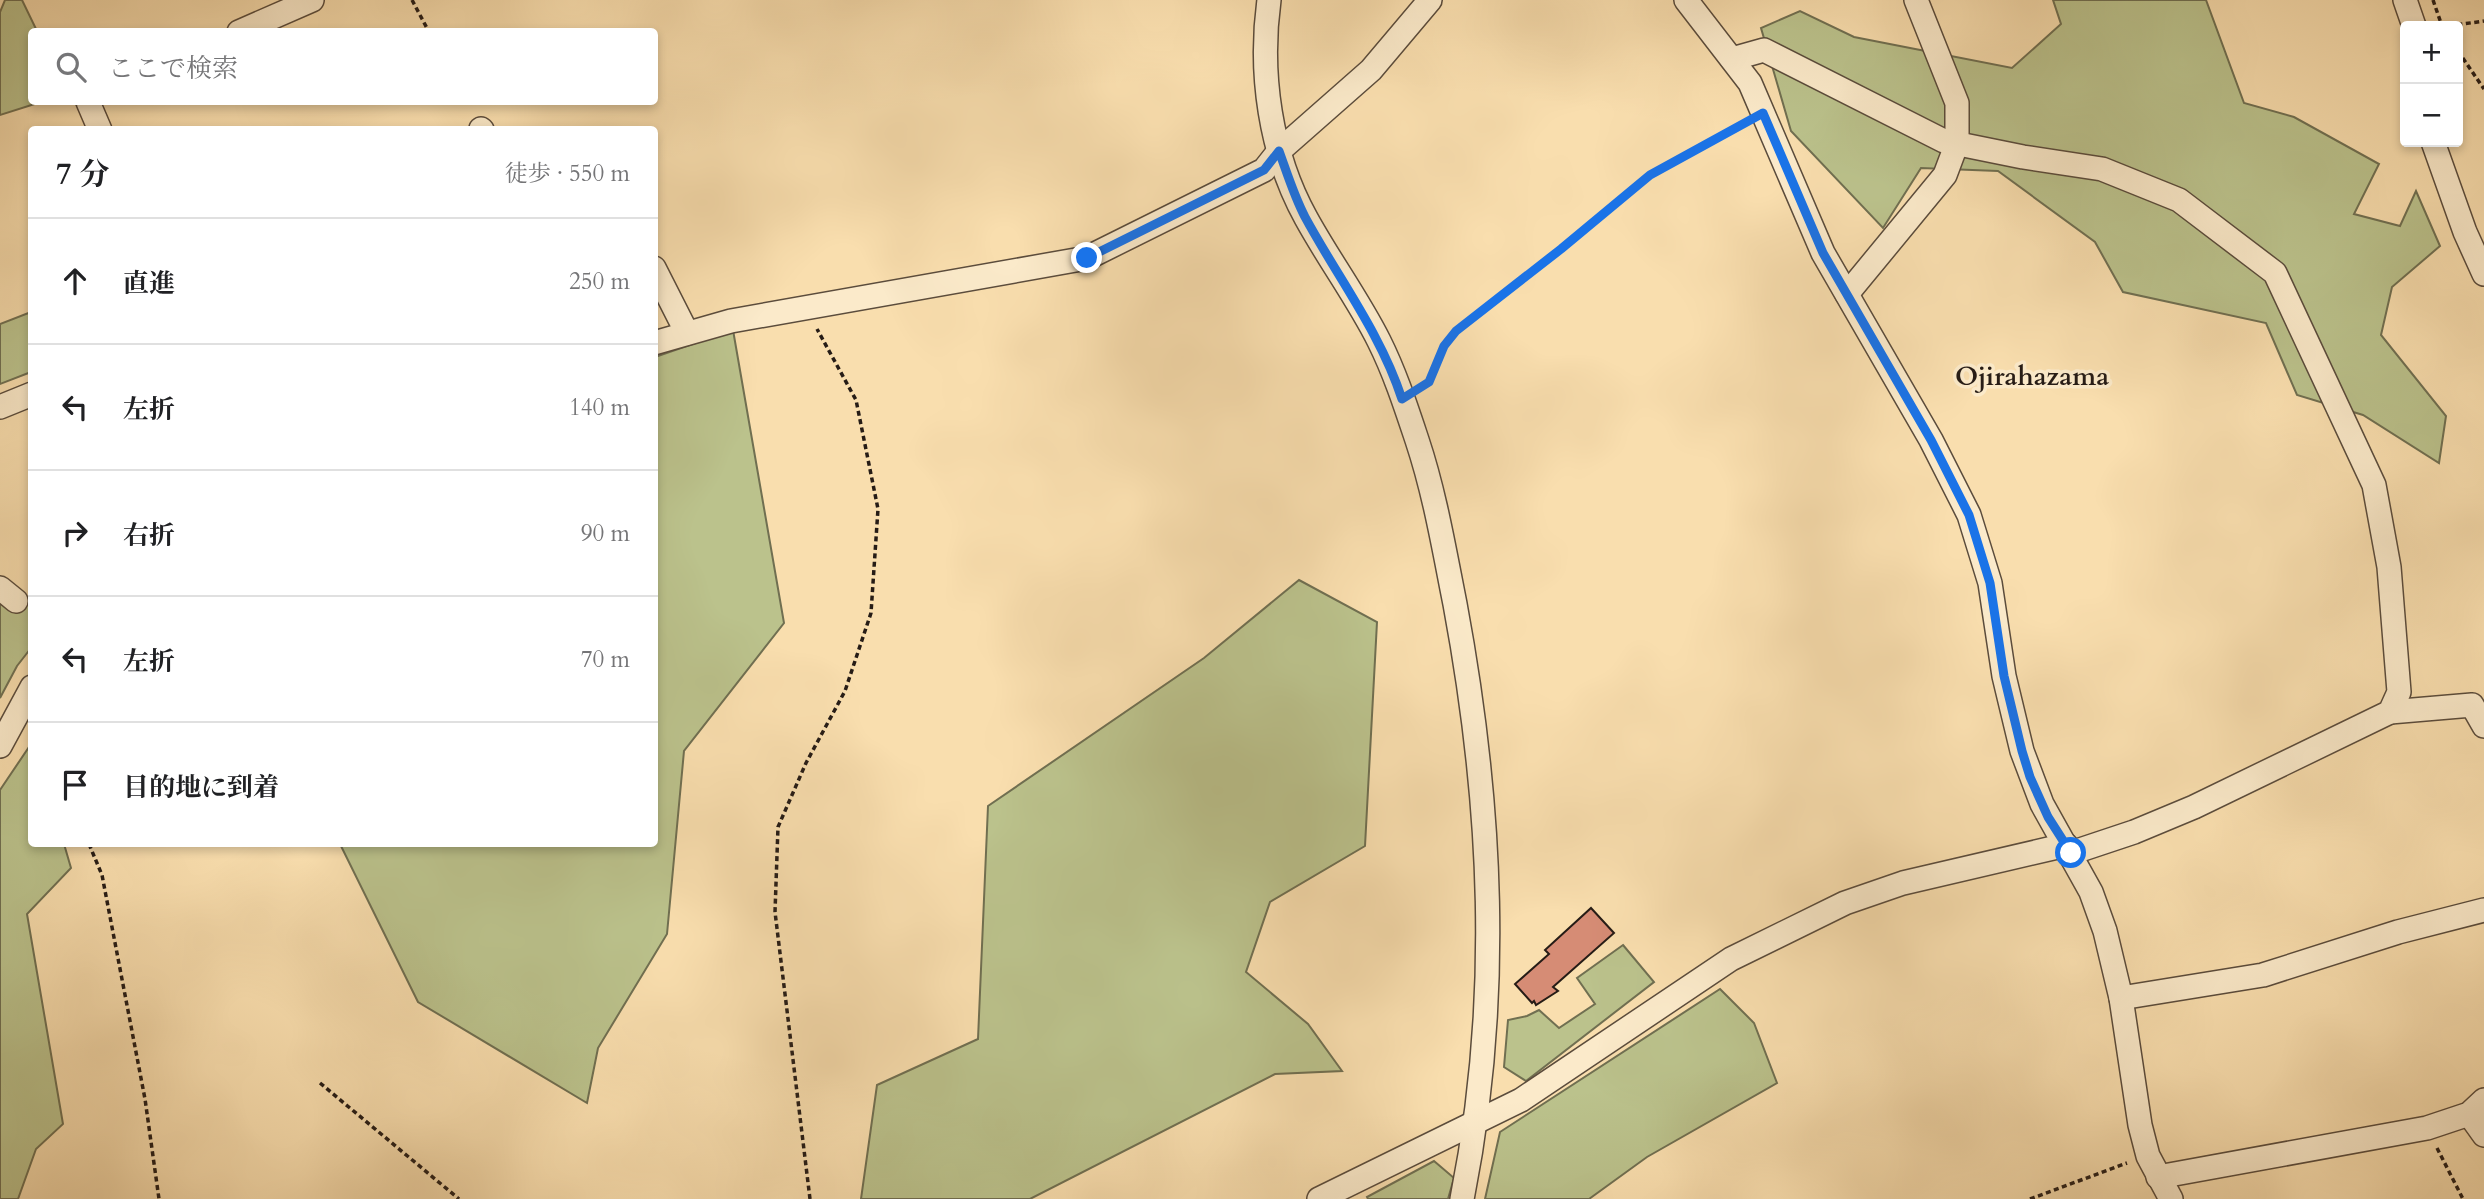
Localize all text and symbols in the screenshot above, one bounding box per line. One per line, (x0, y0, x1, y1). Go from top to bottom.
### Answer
map controls (2400, 21, 2463, 147)
button: + (2400, 21, 2463, 84)
search box (28, 28, 658, 105)
icon: search (52, 48, 90, 86)
text: ここで検索 (108, 51, 238, 86)
button: − (2400, 84, 2463, 147)
text: 7 分 (56, 154, 109, 195)
text: 徒歩 · 550 m (505, 158, 630, 189)
route end (1071, 242, 1102, 273)
icon: ahead (56, 262, 94, 300)
text: 直進 (123, 266, 175, 301)
text: 250 m (569, 266, 630, 297)
district label: Ojirahazama (1955, 359, 2109, 394)
icon: left (56, 388, 94, 426)
text: 左折 (123, 392, 175, 427)
text: 140 m (569, 392, 630, 423)
icon: right (56, 514, 94, 552)
text: 右折 (123, 518, 175, 553)
text: 90 m (581, 518, 630, 549)
icon: left (56, 640, 94, 678)
text: 左折 (123, 644, 175, 679)
text: 70 m (581, 644, 630, 675)
icon: arrive (56, 766, 94, 804)
text: 目的地に到着 (123, 770, 279, 805)
route start (2055, 837, 2086, 868)

